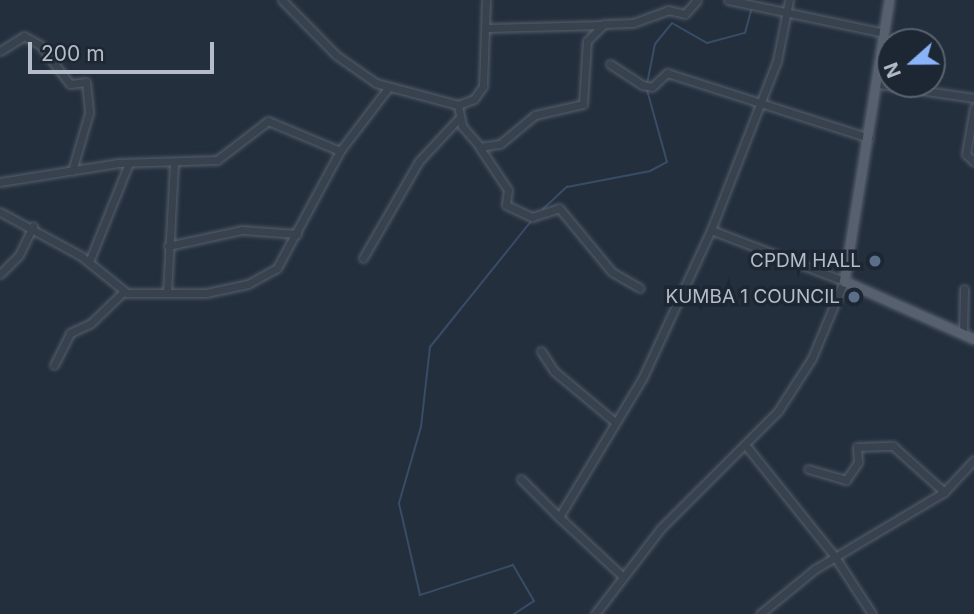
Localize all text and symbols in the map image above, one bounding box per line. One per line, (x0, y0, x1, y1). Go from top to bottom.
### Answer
scale bar (32, 28, 217, 72)
north arrow (876, 28, 946, 98)
text: 200 m (41, 41, 105, 66)
text: N (879, 59, 906, 81)
place label: CPDM HALL (750, 250, 861, 272)
marker: CPDM HALL (867, 253, 883, 269)
place label: KUMBA 1 COUNCIL (665, 286, 840, 308)
marker: KUMBA 1 COUNCIL (846, 289, 862, 305)

